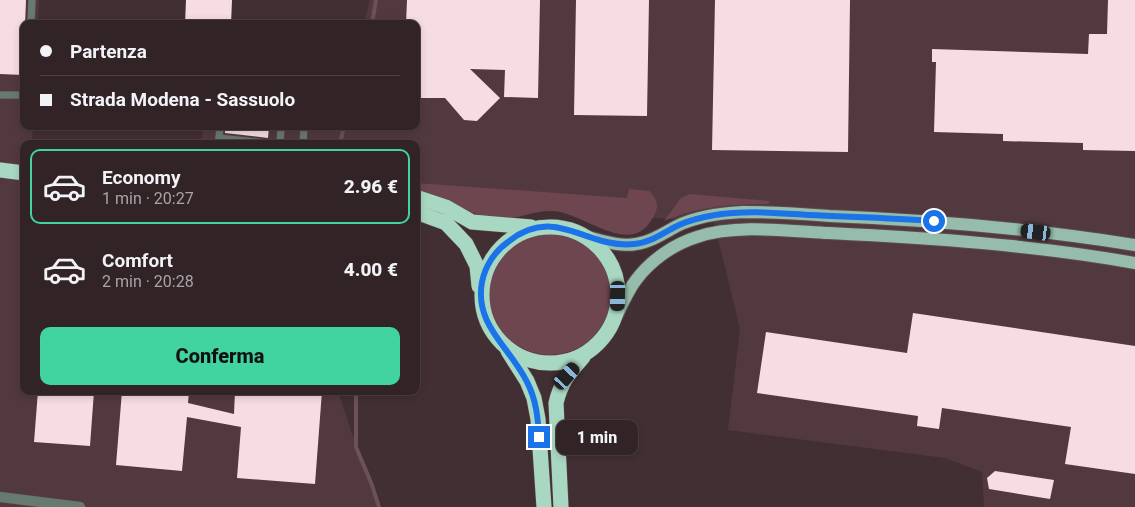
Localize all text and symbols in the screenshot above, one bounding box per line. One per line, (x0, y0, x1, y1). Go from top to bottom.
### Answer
text: Partenza (70, 40, 147, 63)
text: Strada Modena - Sassuolo (70, 88, 295, 111)
icon: car (42, 164, 87, 209)
text: Economy (102, 166, 181, 189)
text: 2.96 € (344, 175, 398, 198)
text: 1 min · 20:27 (102, 189, 194, 208)
route start (923, 210, 945, 232)
car (1020, 223, 1051, 241)
icon: car (42, 247, 87, 292)
text: Comfort (102, 249, 173, 272)
text: 4.00 € (344, 258, 398, 281)
text: 2 min · 20:28 (102, 272, 194, 291)
car (610, 281, 625, 311)
button: Conferma (40, 327, 400, 385)
car (551, 360, 582, 392)
callout: 1 min (556, 420, 639, 454)
route end (528, 426, 550, 448)
text: 1 min (577, 428, 617, 447)

